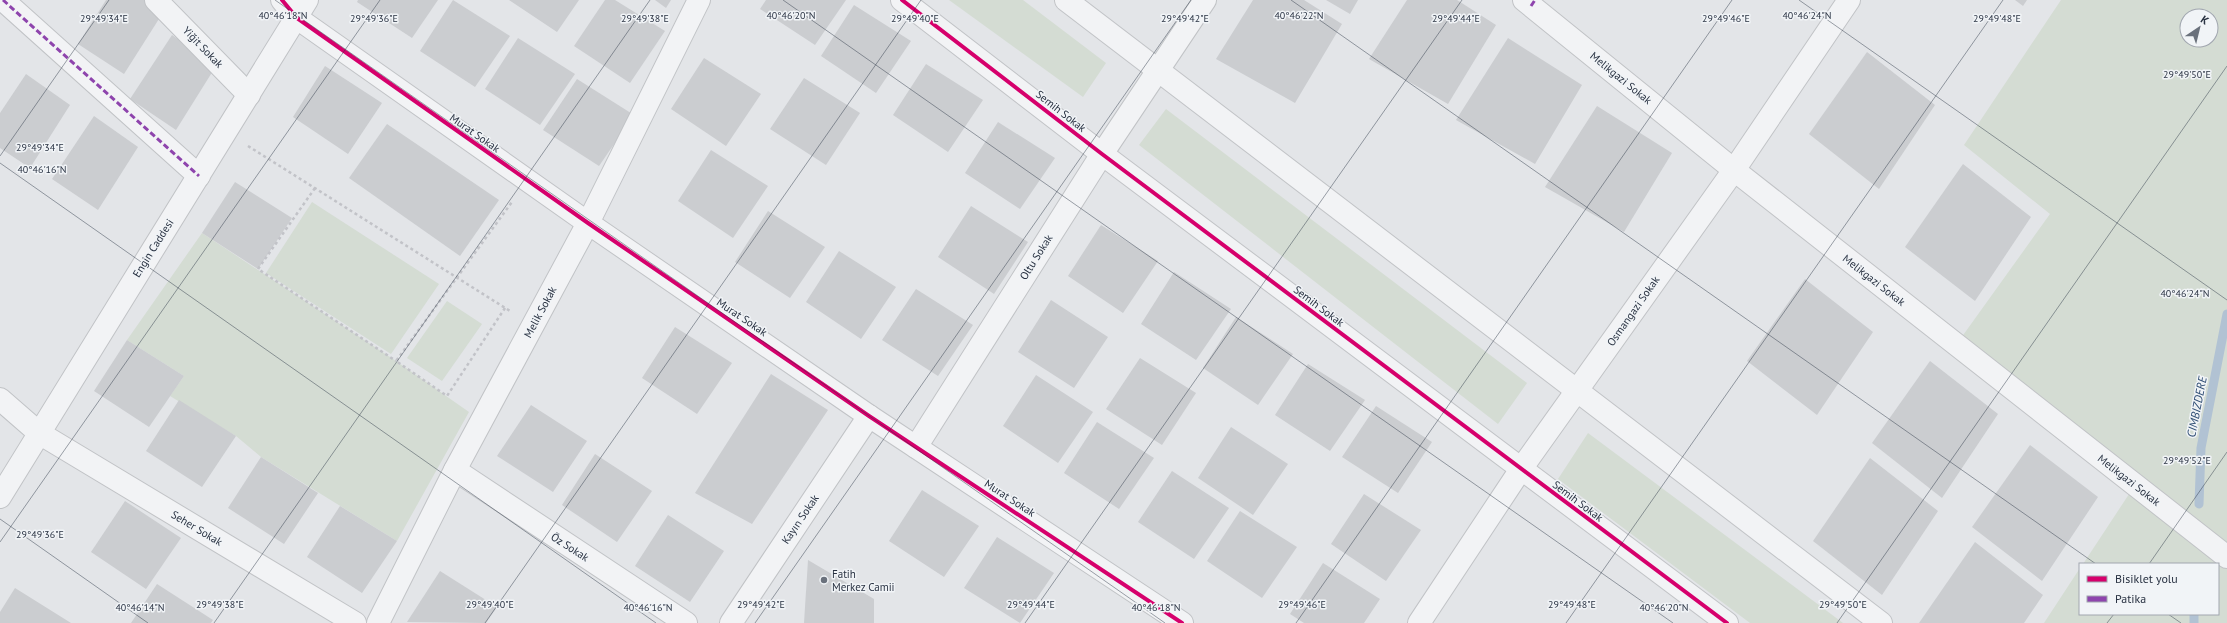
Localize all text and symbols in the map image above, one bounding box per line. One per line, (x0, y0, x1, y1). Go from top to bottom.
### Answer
north arrow (2179, 8, 2219, 48)
text: 40°46'18"N (258, 9, 308, 22)
text: 40°46'20"N (766, 9, 816, 22)
text: 40°46'22"N (1274, 9, 1324, 22)
text: 40°46'24"N (1782, 9, 1832, 22)
text: 29°49'34"E (80, 12, 128, 25)
text: 29°49'36"E (350, 12, 398, 25)
text: 29°49'38"E (621, 12, 669, 25)
text: 29°49'40"E (891, 12, 939, 25)
text: 29°49'42"E (1161, 12, 1209, 25)
text: 29°49'44"E (1432, 12, 1480, 25)
text: 29°49'46"E (1702, 12, 1750, 25)
text: 29°49'48"E (1973, 12, 2021, 25)
text: K (2198, 12, 2212, 28)
street label: Yiğit Sokak (180, 23, 227, 71)
street label: Melikgazi Sokak (1587, 49, 1655, 108)
text: 29°49'50"E (2163, 68, 2211, 81)
street label: Semih Sokak (1033, 87, 1090, 135)
street label: Murat Sokak (447, 111, 503, 156)
text: 29°49'34"E (16, 141, 64, 154)
text: 40°46'16"N (17, 163, 67, 176)
street label: Engin Caddesi (130, 216, 177, 280)
street label: Oltu Sokak (1017, 231, 1056, 282)
street label: Melikgazi Sokak (1840, 251, 1909, 309)
street label: Osmangazi Sokak (1604, 273, 1663, 349)
street label: Semih Sokak (1291, 282, 1348, 330)
street label: Melik Sokak (521, 283, 560, 340)
text: 40°46'24"N (2160, 287, 2210, 300)
street label: Murat Sokak (714, 295, 771, 339)
water label: CIMBIZDERE (2183, 374, 2210, 439)
street label: Melikgazi Sokak (2095, 451, 2164, 509)
text: 29°49'52"E (2163, 454, 2211, 467)
street label: Murat Sokak (982, 476, 1039, 520)
street label: Semih Sokak (1550, 477, 1607, 525)
street label: Kayın Sokak (778, 491, 822, 546)
street label: Seher Sokak (169, 507, 226, 549)
text: 29°49'36"E (16, 528, 64, 541)
street label: Öz Sokak (548, 530, 592, 565)
legend (2079, 563, 2219, 615)
place label: Fatih Merkez Camii (832, 567, 895, 594)
text: Bisiklet yolu (2115, 571, 2178, 586)
marker: Fatih Merkez Camii (819, 575, 829, 585)
text: Patika (2115, 591, 2146, 606)
text: 29°49'38"E (196, 598, 244, 611)
text: 29°49'40"E (466, 598, 514, 611)
text: 29°49'42"E (737, 598, 785, 611)
text: 29°49'44"E (1007, 598, 1055, 611)
text: 29°49'46"E (1278, 598, 1326, 611)
text: 29°49'48"E (1548, 598, 1596, 611)
text: 29°49'50"E (1819, 598, 1867, 611)
text: 40°46'14"N (115, 601, 165, 614)
text: 40°46'16"N (623, 601, 673, 614)
text: 40°46'18"N (1131, 601, 1181, 614)
text: 40°46'20"N (1639, 601, 1689, 614)

